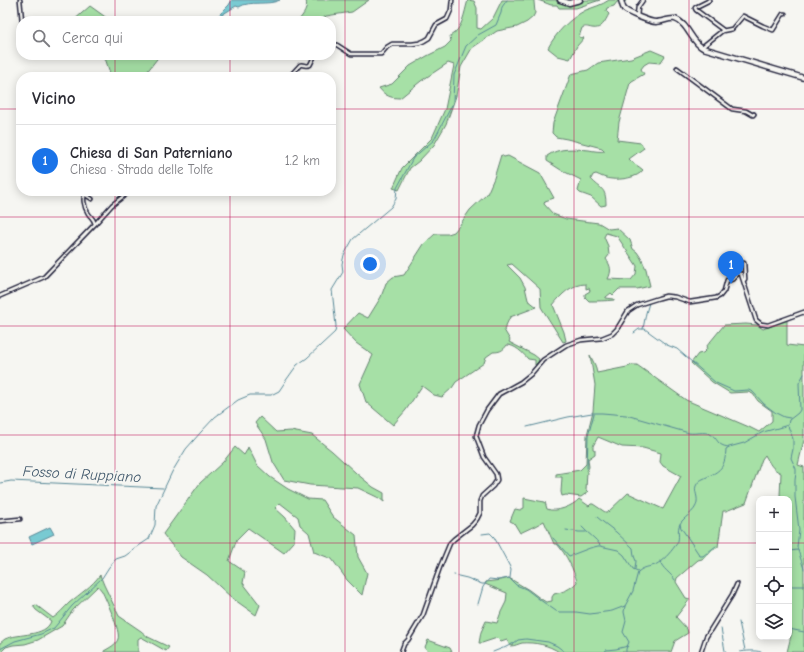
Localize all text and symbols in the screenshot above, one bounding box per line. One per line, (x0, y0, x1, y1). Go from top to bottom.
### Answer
search box (16, 16, 336, 60)
icon: search (30, 27, 52, 49)
text: Cerca qui (62, 29, 123, 47)
text: Vicino (32, 89, 75, 108)
text: Chiesa di San Paterniano (70, 144, 233, 162)
text: 1 (42, 153, 48, 168)
text: 1.2 km (285, 153, 320, 168)
text: Chiesa · Strada delle Tolfe (70, 162, 213, 177)
pin: 1 (718, 251, 744, 284)
your location (360, 254, 380, 274)
water label: Fosso di Ruppiano (22, 462, 142, 486)
map controls (756, 496, 792, 640)
button: + (756, 496, 792, 532)
button: − (756, 532, 792, 568)
button: locate (756, 568, 792, 604)
button: layers (756, 604, 792, 640)

